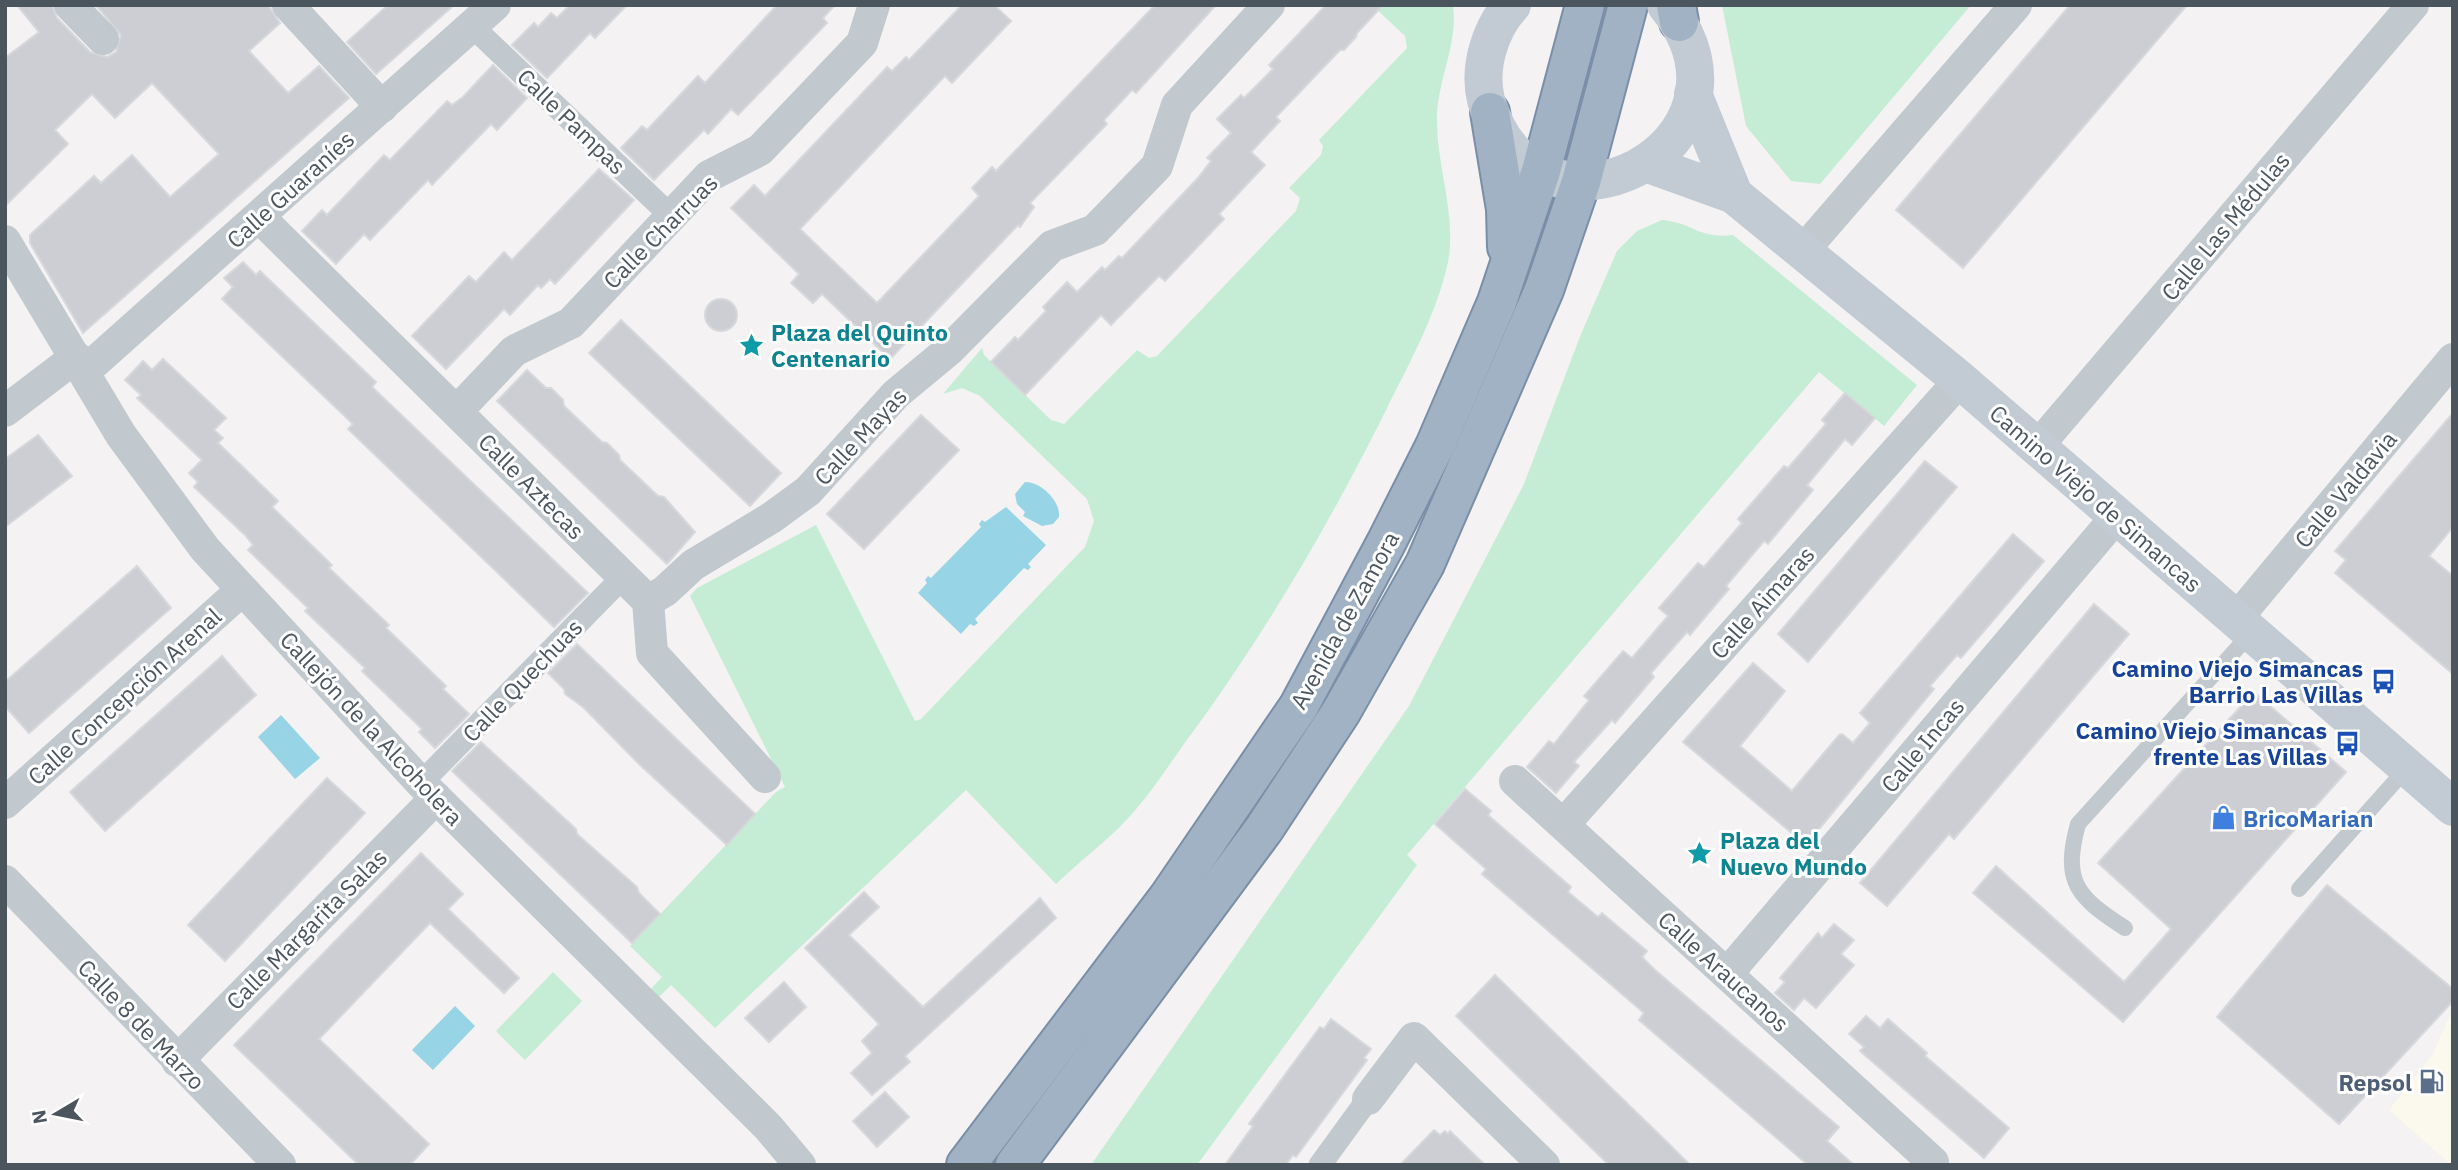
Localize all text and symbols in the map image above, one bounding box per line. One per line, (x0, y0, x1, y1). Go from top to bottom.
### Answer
street label: Calle Pampas (511, 62, 633, 180)
street label: Calle Guaraníes (220, 124, 360, 254)
street label: Calle Las Médulas (2154, 146, 2296, 306)
street label: Calle Charruas (596, 167, 724, 295)
place label: Plaza del Quinto Centenario (771, 317, 948, 373)
place icon: Plaza del Quinto Centenario (737, 331, 765, 359)
street label: Calle Mayas (807, 381, 913, 491)
street label: Camino Viejo de Simancas (1984, 398, 2208, 598)
street label: Calle Valdavia (2287, 424, 2403, 554)
street label: Calle Aztecas (472, 426, 592, 546)
street label: Avenida de Zamora (1283, 526, 1405, 714)
street label: Calle Aimaras (1703, 539, 1821, 665)
street label: Calle Concepción Arenal (21, 601, 227, 791)
street label: Calle Quechuas (456, 612, 588, 748)
street label: Callejón de la Alcoholera (274, 625, 470, 831)
place label: Camino Viejo Simancas Barrio Las Villas (2111, 653, 2363, 709)
bus stop icon: Camino Viejo Simancas Barrio Las Villas (2369, 667, 2397, 695)
street label: Calle Incas (1874, 692, 1970, 798)
place label: Camino Viejo Simancas frente Las Villas (2075, 715, 2327, 771)
bus stop icon: Camino Viejo Simancas frente Las Villas (2333, 729, 2361, 757)
place label: BricoMarian (2243, 803, 2374, 833)
shop icon: BricoMarian (2209, 804, 2237, 832)
place label: Plaza del Nuevo Mundo (1720, 825, 1867, 881)
place icon: Plaza del Nuevo Mundo (1686, 839, 1714, 867)
street label: Calle Margarita Salas (219, 842, 393, 1016)
street label: Calle Araucanos (1652, 904, 1796, 1038)
street label: Calle 8 de Marzo (72, 952, 212, 1096)
place label: Repsol (2338, 1067, 2412, 1097)
fuel station icon: Repsol (2418, 1068, 2446, 1096)
north arrow (21, 1079, 91, 1149)
text: N (26, 1108, 52, 1126)

